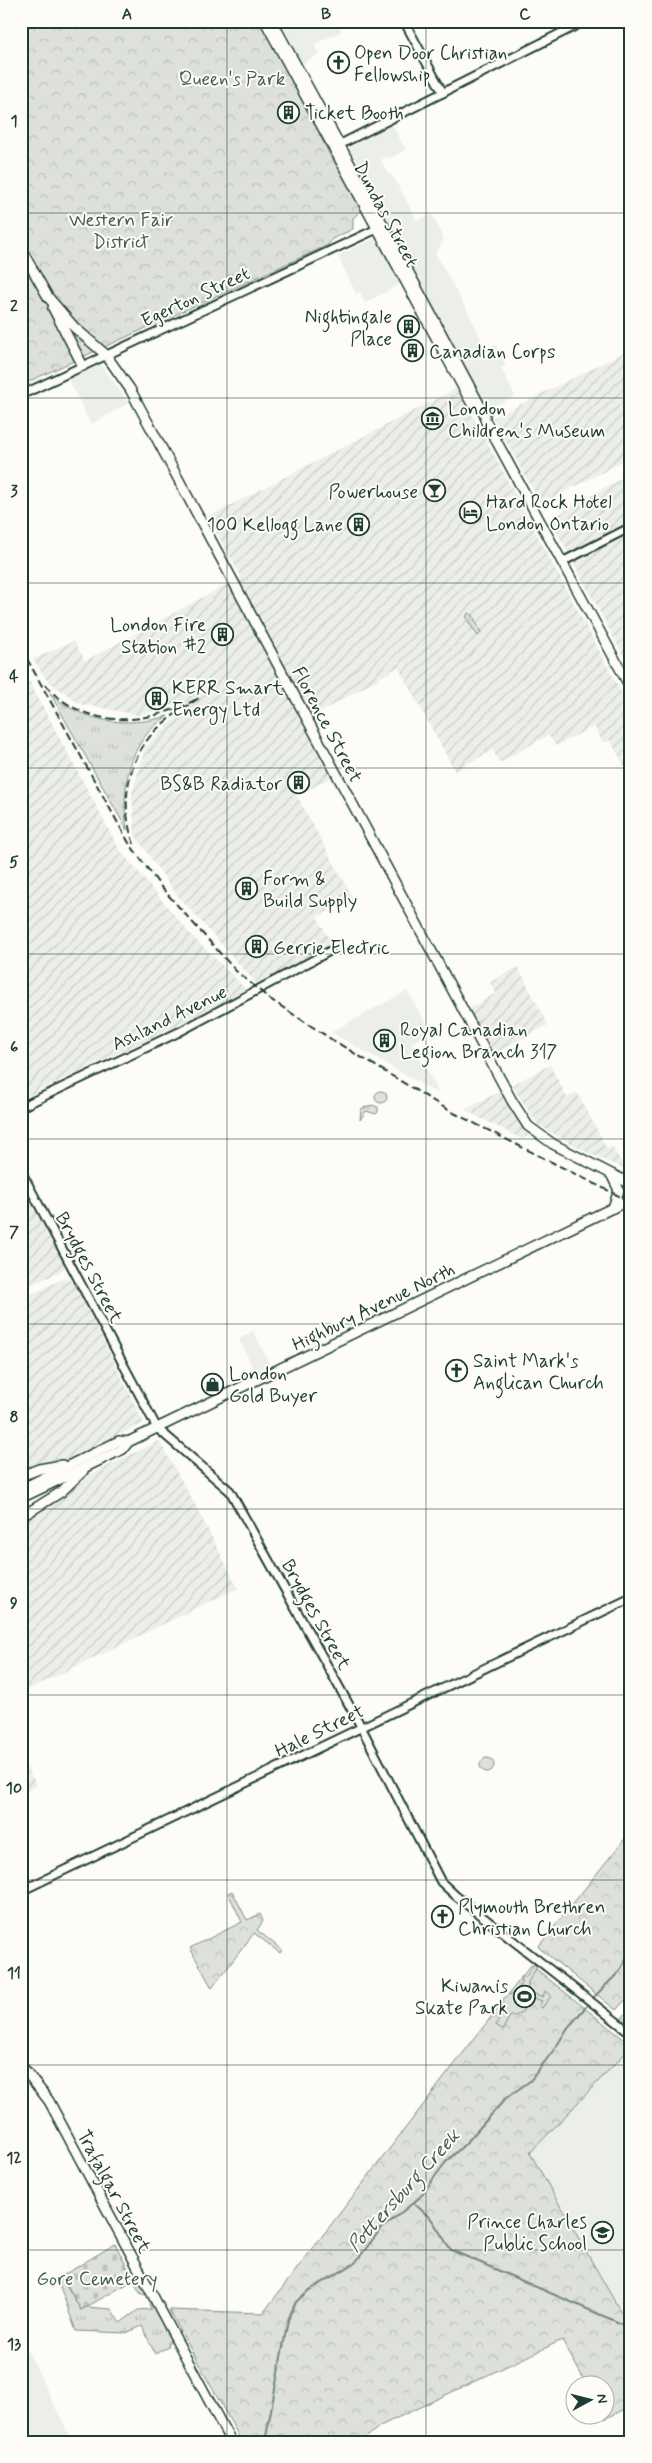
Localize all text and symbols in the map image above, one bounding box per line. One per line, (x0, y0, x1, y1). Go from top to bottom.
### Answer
text: A (122, 4, 132, 25)
text: B (321, 4, 331, 25)
text: C (519, 4, 531, 25)
place label: Open Door Christian Fellowship (354, 41, 507, 88)
church icon: Open Door Christian Fellowship (326, 51, 350, 75)
park label: Queen's Park (179, 67, 286, 92)
building icon: Ticket Booth (277, 100, 301, 124)
place label: Ticket Booth (305, 101, 404, 126)
text: 1 (10, 111, 18, 132)
street label: Dundas Street (347, 157, 424, 272)
park label: Western Fair District (69, 208, 173, 255)
street label: Egerton Street (137, 261, 255, 334)
text: 2 (10, 296, 18, 317)
place label: Nightingale Place (305, 305, 392, 352)
building icon: Nightingale Place (396, 315, 420, 339)
building icon: Canadian Corps (401, 339, 425, 363)
place label: Canadian Corps (429, 340, 555, 365)
place label: London Children's Museum (448, 397, 605, 444)
museum icon: London Children's Museum (420, 407, 444, 431)
bar icon: Powerhouse (422, 479, 446, 503)
place label: Powerhouse (328, 480, 418, 505)
text: 3 (10, 481, 18, 502)
place label: Hard Rock Hotel London Ontario (486, 490, 612, 537)
hotel icon: Hard Rock Hotel London Ontario (458, 500, 482, 524)
building icon: 100 Kellogg Lane (347, 512, 371, 536)
place label: 100 Kellogg Lane (207, 513, 343, 541)
place label: London Fire Station #2 (110, 613, 206, 660)
building icon: London Fire Station #2 (210, 623, 234, 647)
street label: Florence Street (286, 662, 368, 787)
text: 4 (9, 666, 19, 687)
place label: KERR Smart Energy Ltd (172, 676, 283, 725)
building icon: KERR Smart Energy Ltd (144, 686, 168, 710)
building icon: BS&B Radiator (286, 771, 310, 795)
place label: BS&B Radiator (160, 772, 282, 797)
text: 5 (9, 852, 19, 873)
place label: Form & Build Supply (263, 867, 357, 914)
building icon: Form & Build Supply (235, 877, 259, 901)
building icon: Gerrie Electric (245, 935, 269, 959)
place label: Gerrie Electric (273, 936, 390, 961)
street label: Ashland Avenue (108, 980, 232, 1057)
place label: Royal Canadian Legion Branch 317 (400, 1018, 557, 1068)
building icon: Royal Canadian Legion Branch 317 (372, 1028, 396, 1052)
text: 6 (10, 1037, 18, 1058)
street label: Brydges Street (46, 1208, 129, 1329)
text: 7 (9, 1222, 19, 1243)
street label: Highbury Avenue North (288, 1257, 460, 1360)
place label: Saint Mark's Anglican Church (473, 1349, 604, 1399)
church icon: Saint Mark's Anglican Church (445, 1359, 469, 1383)
place label: London Gold Buyer (229, 1362, 317, 1409)
shop icon: London Gold Buyer (201, 1372, 225, 1396)
text: 8 (9, 1407, 19, 1428)
street label: Brydges Street (272, 1555, 356, 1676)
text: 9 (10, 1593, 18, 1614)
street label: Hale Street (271, 1699, 369, 1764)
text: 10 (6, 1778, 22, 1799)
place label: Plymouth Brethren Christian Church (458, 1895, 605, 1942)
church icon: Plymouth Brethren Christian Church (430, 1905, 454, 1929)
text: 11 (7, 1963, 21, 1984)
place label: Kiwanis Skate Park (415, 1974, 509, 2021)
sports icon: Kiwanis Skate Park (512, 1984, 536, 2008)
water label: Pottersburg Creek (342, 2123, 469, 2260)
street label: Trafalgar Street (68, 2126, 157, 2259)
text: 12 (6, 2148, 22, 2169)
place label: Prince Charles Public School (467, 2210, 587, 2257)
school or university icon: Prince Charles Public School (591, 2220, 615, 2244)
park label: Gore Cemetery (36, 2267, 158, 2293)
text: 13 (7, 2334, 21, 2355)
north arrow (564, 2376, 614, 2426)
text: N (592, 2393, 611, 2404)

